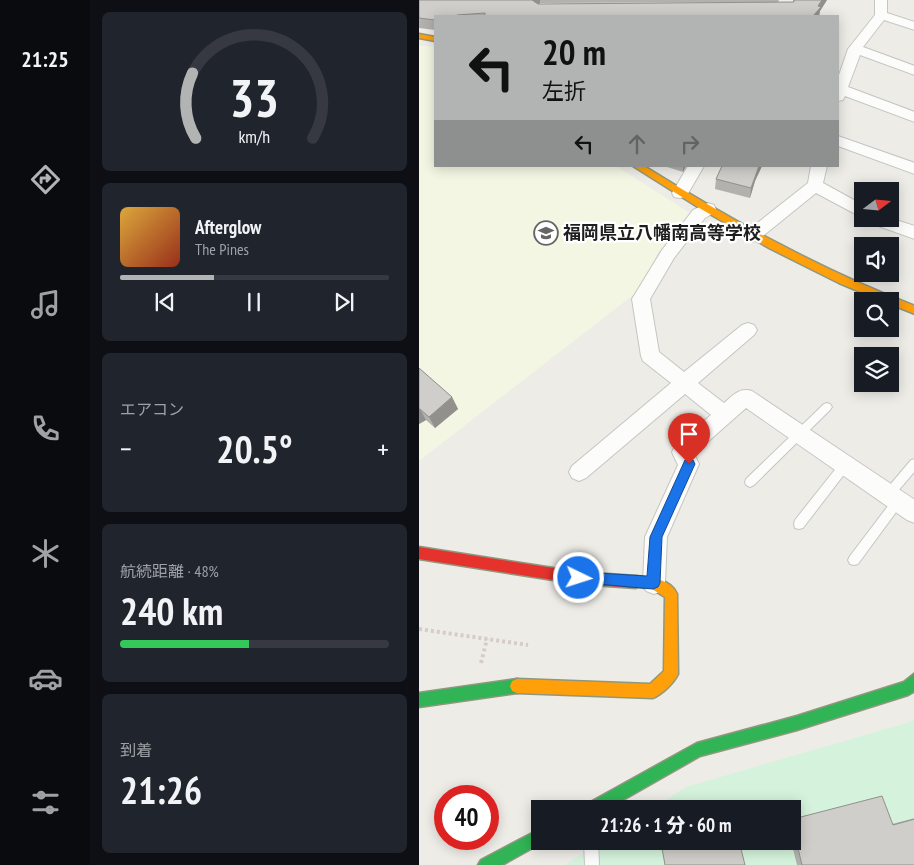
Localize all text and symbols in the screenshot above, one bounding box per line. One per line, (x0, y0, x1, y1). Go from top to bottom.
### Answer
text: 20 m (542, 29, 606, 75)
icon: left (459, 35, 524, 100)
text: 21:25 (21, 45, 69, 73)
text: 33 (230, 64, 279, 131)
text: 左折 (542, 77, 586, 105)
text: km/h (239, 125, 270, 148)
icon: left (570, 130, 598, 158)
icon: ahead (623, 130, 651, 158)
icon: right (676, 130, 704, 158)
icon: directions (28, 162, 63, 197)
north arrow (854, 182, 899, 228)
map controls (854, 182, 899, 392)
text: Afterglow (195, 215, 261, 239)
school or university icon: 福岡県立八幡南高等学校 (533, 220, 559, 246)
place label: 福岡県立八幡南高等学校 (563, 221, 761, 244)
button: sound (854, 237, 899, 282)
text: The Pines (195, 239, 249, 259)
icon: music (28, 287, 63, 322)
icon: previous (151, 288, 179, 316)
icon: pause (240, 288, 268, 316)
icon: next (330, 288, 358, 316)
button: search (854, 292, 899, 337)
button: layers (854, 347, 899, 392)
text: エアコン (120, 399, 184, 419)
icon: phone (28, 411, 63, 446)
pin (668, 413, 710, 464)
icon: arrive (675, 420, 703, 448)
text: 20.5° (216, 424, 293, 473)
text: − (120, 430, 132, 467)
text: + (377, 430, 389, 467)
icon: climate (28, 536, 63, 571)
position arrow (552, 551, 604, 603)
text: 航続距離 · 48% (120, 561, 219, 581)
text: 240 km (120, 586, 223, 635)
icon: car (28, 661, 63, 696)
text: 到着 (120, 740, 152, 760)
text: 21:26 (120, 765, 202, 814)
icon: filters (28, 785, 63, 820)
speed limit sign: 40 (434, 785, 499, 850)
text: 21:26 · 1 分 · 60 m (600, 813, 732, 837)

